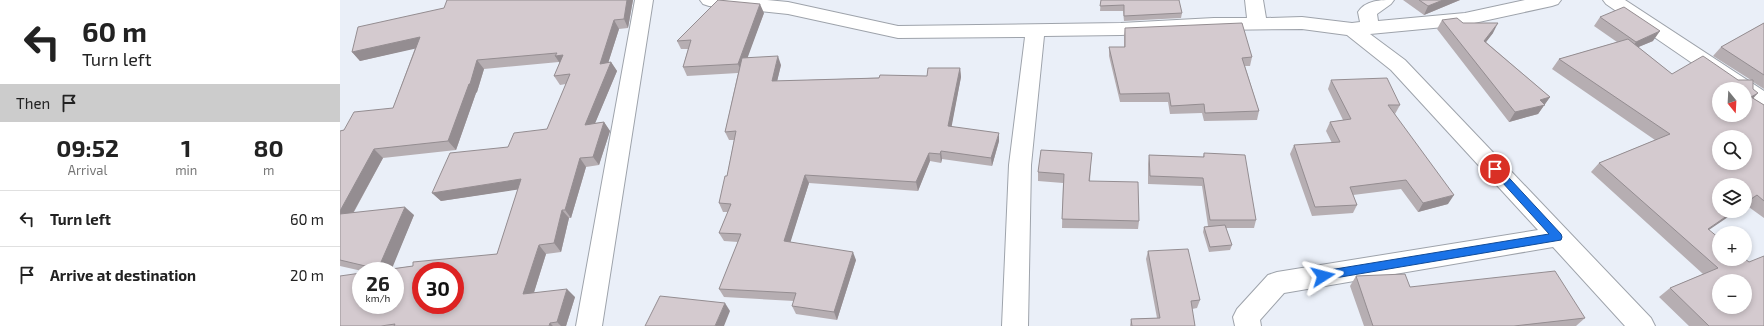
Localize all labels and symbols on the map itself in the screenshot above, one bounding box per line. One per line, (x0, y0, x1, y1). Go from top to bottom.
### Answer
north arrow (1712, 82, 1752, 122)
pin (1478, 152, 1512, 186)
position arrow (1302, 255, 1344, 297)
speed limit sign: 30 (412, 262, 464, 314)

